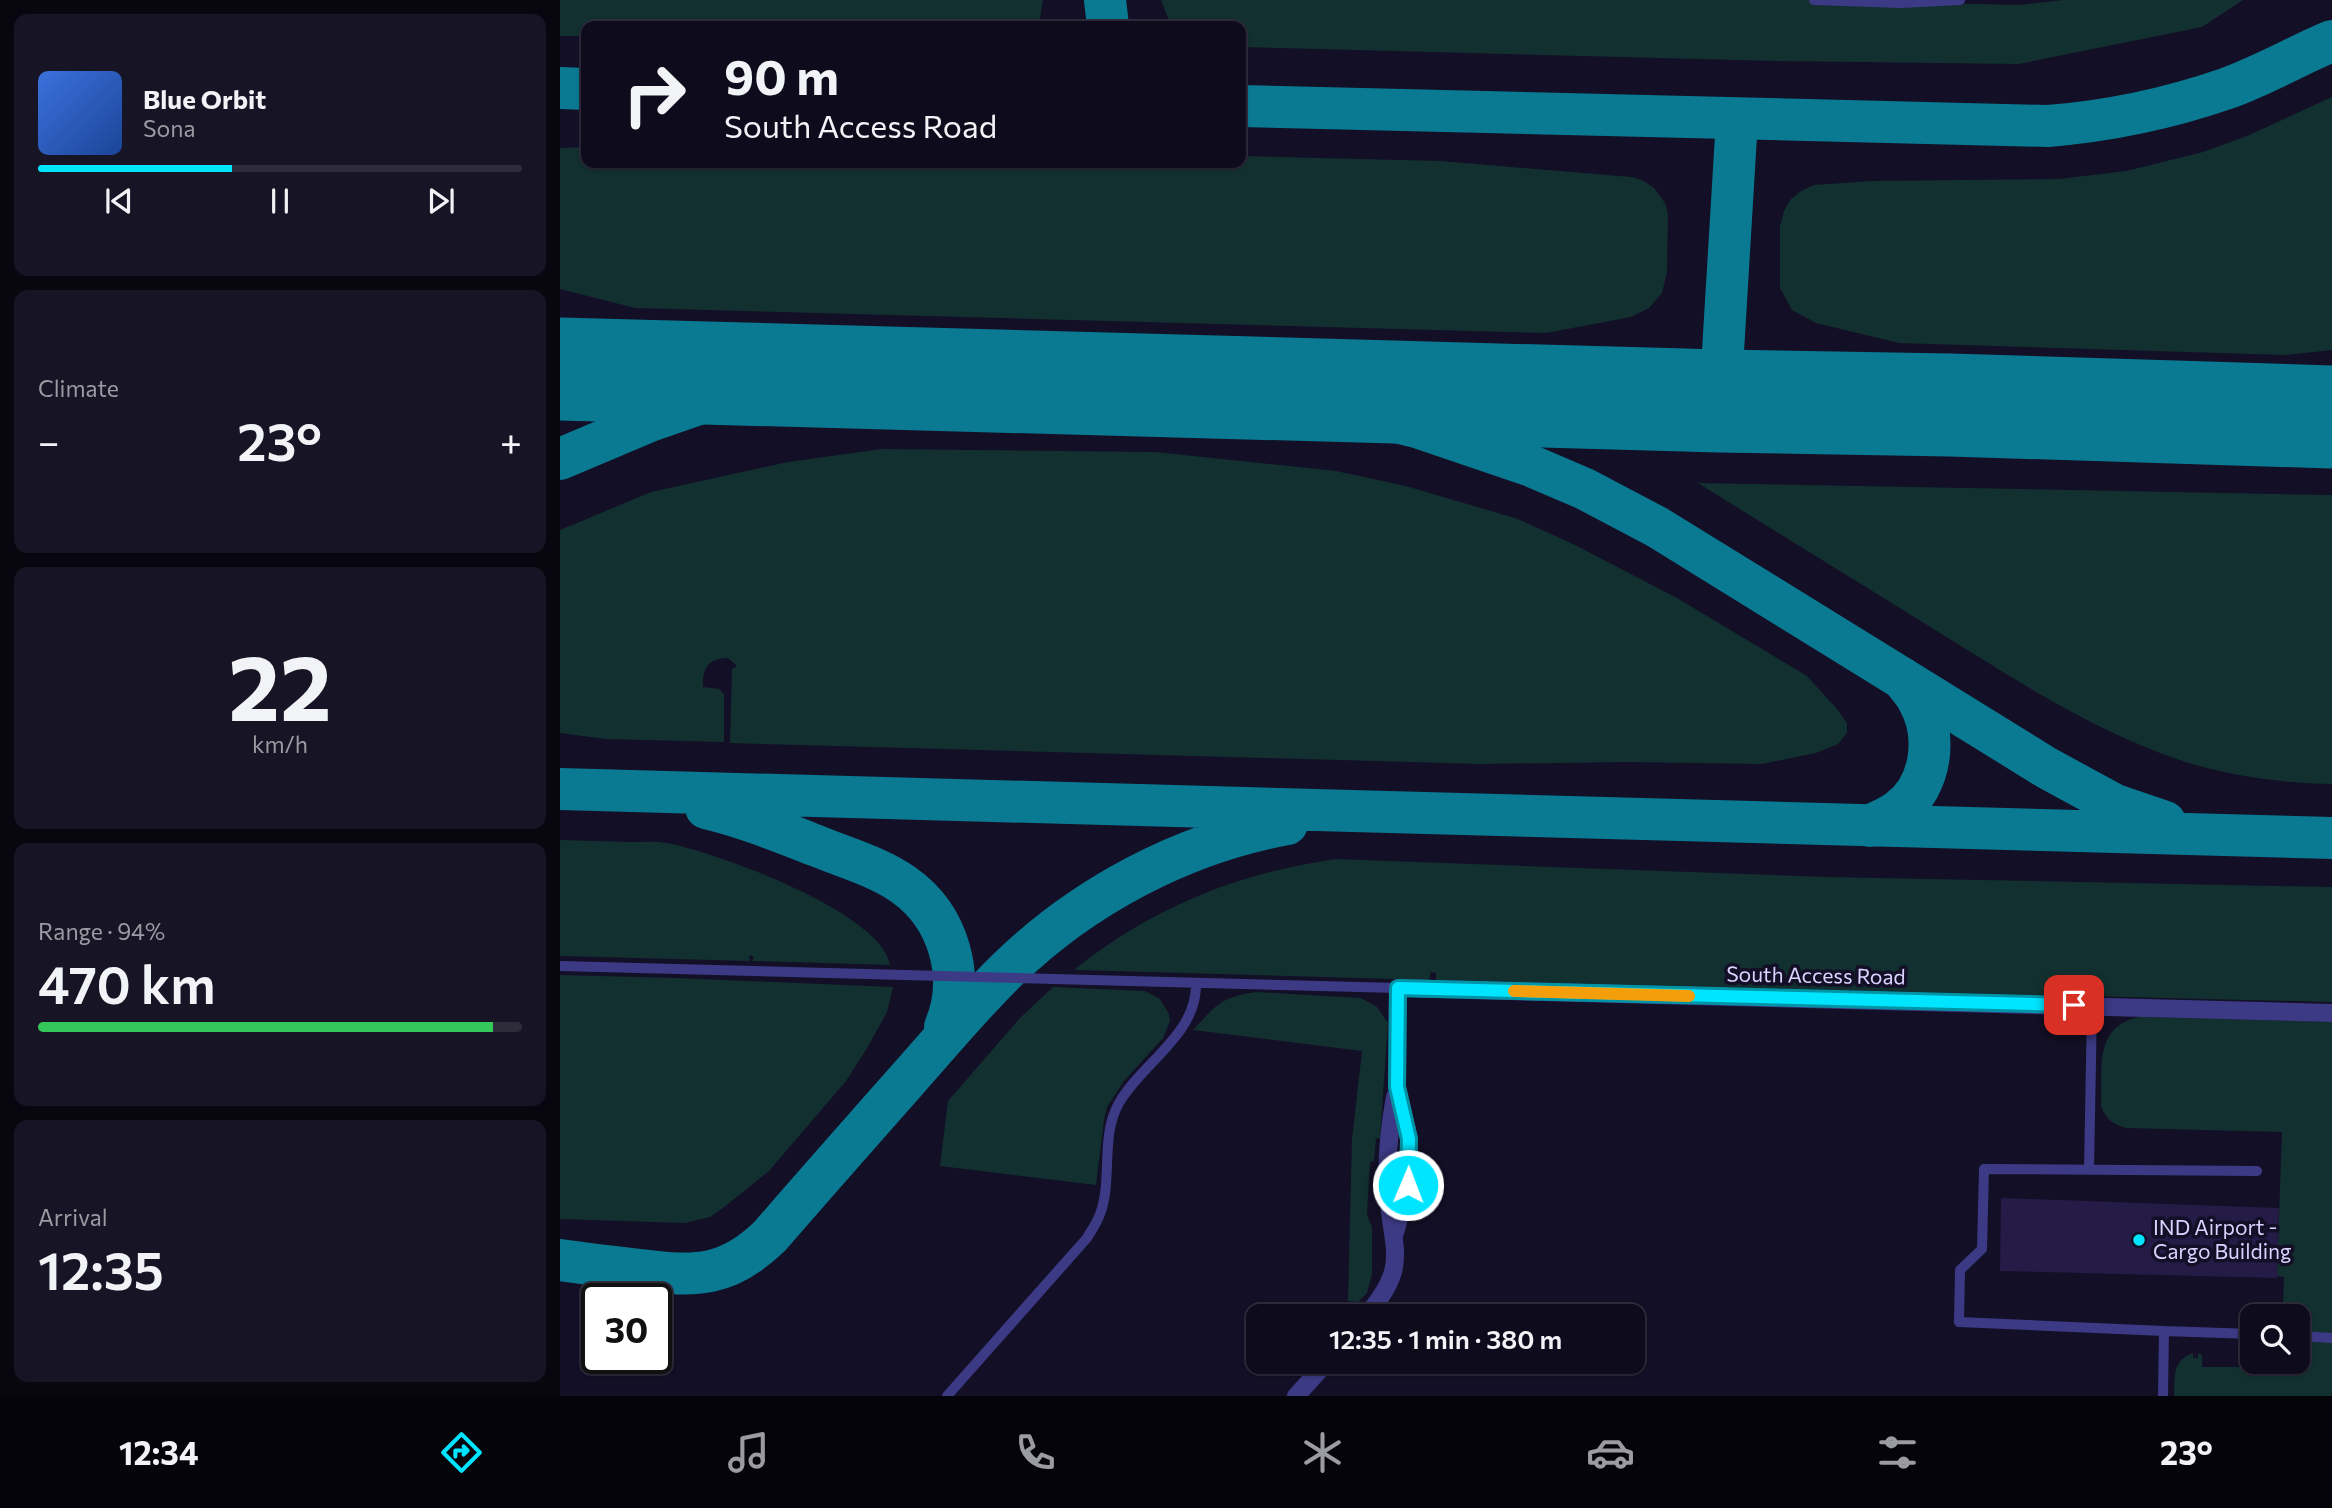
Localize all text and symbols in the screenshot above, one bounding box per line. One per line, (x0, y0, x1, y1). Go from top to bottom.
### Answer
text: 90 m (724, 45, 839, 105)
icon: right (609, 49, 700, 140)
text: Blue Orbit (143, 83, 266, 114)
text: South Access Road (724, 105, 997, 145)
text: Sona (143, 114, 195, 142)
icon: previous (100, 182, 138, 220)
icon: pause (261, 182, 299, 220)
icon: next (422, 182, 460, 220)
text: Climate (38, 374, 119, 402)
text: 23° (237, 408, 322, 472)
text: − (38, 417, 60, 464)
text: + (500, 417, 522, 464)
text: 22 (228, 628, 332, 740)
text: km/h (252, 730, 308, 758)
text: Range · 94% (38, 917, 165, 945)
text: 470 km (38, 951, 216, 1015)
street label: South Access Road (1726, 960, 1906, 989)
pin (2044, 975, 2104, 1035)
icon: arrive (2055, 986, 2093, 1024)
position arrow (1371, 1148, 1445, 1222)
text: Arrival (38, 1203, 108, 1231)
place label: IND Airport - Cargo Building (2153, 1214, 2291, 1263)
marker: IND Airport - Cargo Building (2131, 1232, 2147, 1248)
text: 12:35 (38, 1237, 164, 1301)
speed limit sign: 30 (581, 1283, 672, 1374)
map controls (2240, 1304, 2310, 1374)
button: search (2240, 1304, 2310, 1374)
text: 12:35 · 1 min · 380 m (1329, 1323, 1562, 1354)
icon: directions (437, 1428, 486, 1477)
icon: music (724, 1428, 773, 1477)
icon: phone (1011, 1428, 1060, 1477)
icon: climate (1298, 1428, 1347, 1477)
icon: car (1586, 1428, 1635, 1477)
icon: filters (1873, 1428, 1922, 1477)
text: 12:34 (119, 1432, 199, 1472)
text: 23° (2160, 1432, 2213, 1472)

